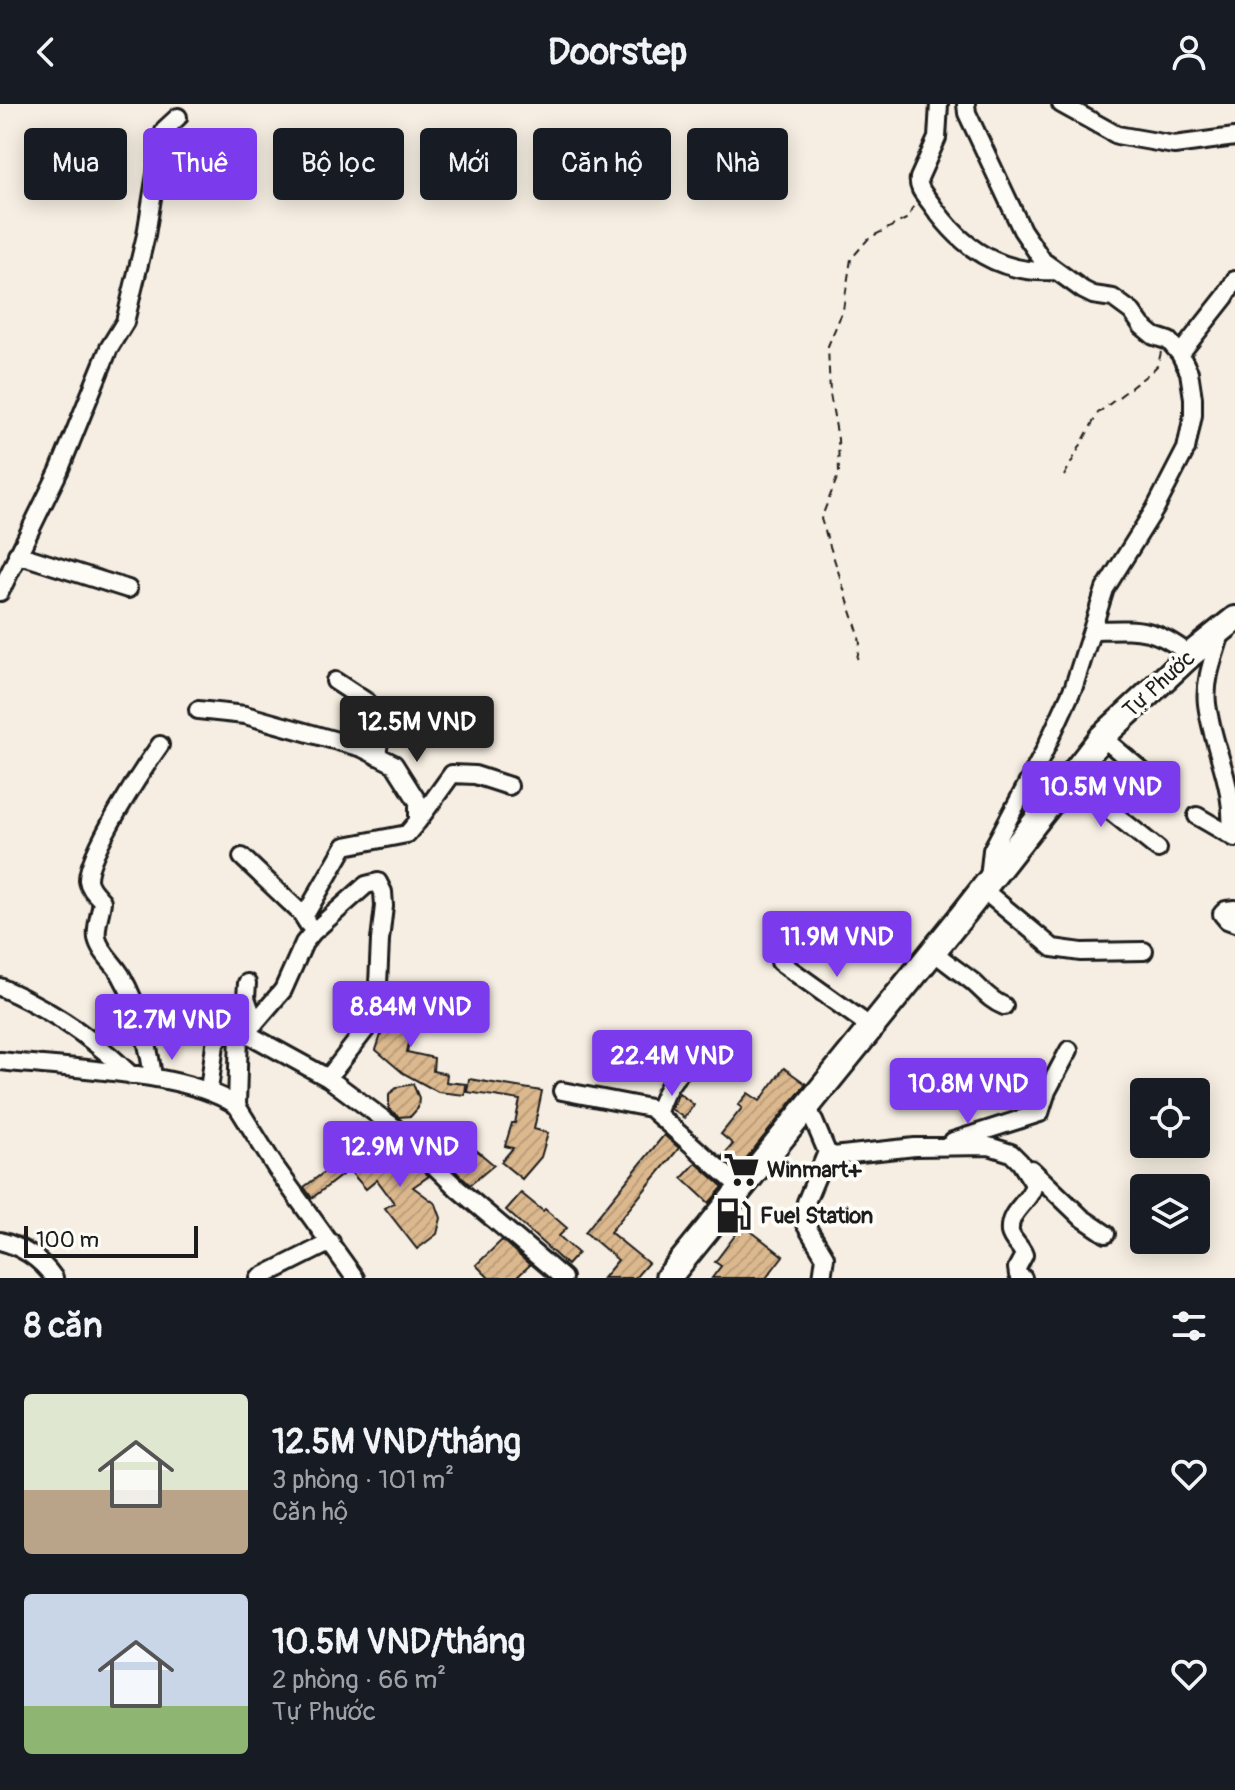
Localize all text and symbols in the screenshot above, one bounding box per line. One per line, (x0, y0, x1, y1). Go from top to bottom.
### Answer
icon: back (24, 30, 68, 74)
text: Doorstep (548, 30, 687, 75)
icon: person (1167, 30, 1211, 74)
chip: Mua (24, 128, 127, 200)
chip: Thuê (143, 128, 257, 200)
chip: Bộ lọc (273, 128, 404, 200)
chip: Mới (420, 128, 517, 200)
chip: Căn hộ (533, 128, 671, 200)
chip: Nhà (687, 128, 788, 200)
street label: Tự Phước (1117, 644, 1201, 724)
pin: 12.5M VND (325, 696, 509, 764)
text: 12.5M VND (358, 706, 476, 738)
pin: 10.5M VND (1009, 761, 1193, 829)
text: 10.5M VND (1040, 771, 1162, 803)
pin: 11.9M VND (745, 911, 929, 979)
text: 11.9M VND (780, 921, 894, 953)
pin: 8.84M VND (319, 981, 503, 1049)
text: 8.84M VND (351, 991, 471, 1023)
pin: 12.7M VND (80, 994, 264, 1062)
text: 12.7M VND (113, 1004, 231, 1036)
pin: 22.4M VND (580, 1030, 764, 1098)
text: 22.4M VND (610, 1040, 734, 1072)
pin: 10.8M VND (876, 1058, 1060, 1126)
text: 10.8M VND (908, 1068, 1028, 1100)
map controls (1130, 1078, 1210, 1254)
button: locate (1130, 1078, 1210, 1158)
pin: 12.9M VND (308, 1121, 492, 1189)
text: 12.9M VND (341, 1131, 459, 1163)
supermarket icon: Winmart+ (722, 1151, 760, 1189)
place label: Winmart+ (767, 1156, 862, 1184)
button: layers (1130, 1174, 1210, 1254)
fuel station icon: Fuel Station (715, 1197, 753, 1235)
place label: Fuel Station (760, 1202, 873, 1230)
scale bar (24, 1222, 198, 1258)
text: 100 m (36, 1226, 99, 1254)
icon: filters (1167, 1304, 1211, 1348)
text: 8 căn (24, 1305, 103, 1348)
text: 12.5M VND/tháng (272, 1421, 521, 1464)
icon: home (88, 1426, 184, 1522)
icon: heart (1167, 1452, 1211, 1496)
text: 3 phòng · 101 m² (272, 1464, 454, 1496)
text: Căn hộ (272, 1496, 348, 1528)
text: 10.5M VND/tháng (272, 1621, 525, 1664)
icon: home (88, 1626, 184, 1722)
icon: heart (1167, 1652, 1211, 1696)
text: 2 phòng · 66 m² (272, 1664, 446, 1696)
text: Tự Phước (272, 1696, 376, 1728)

